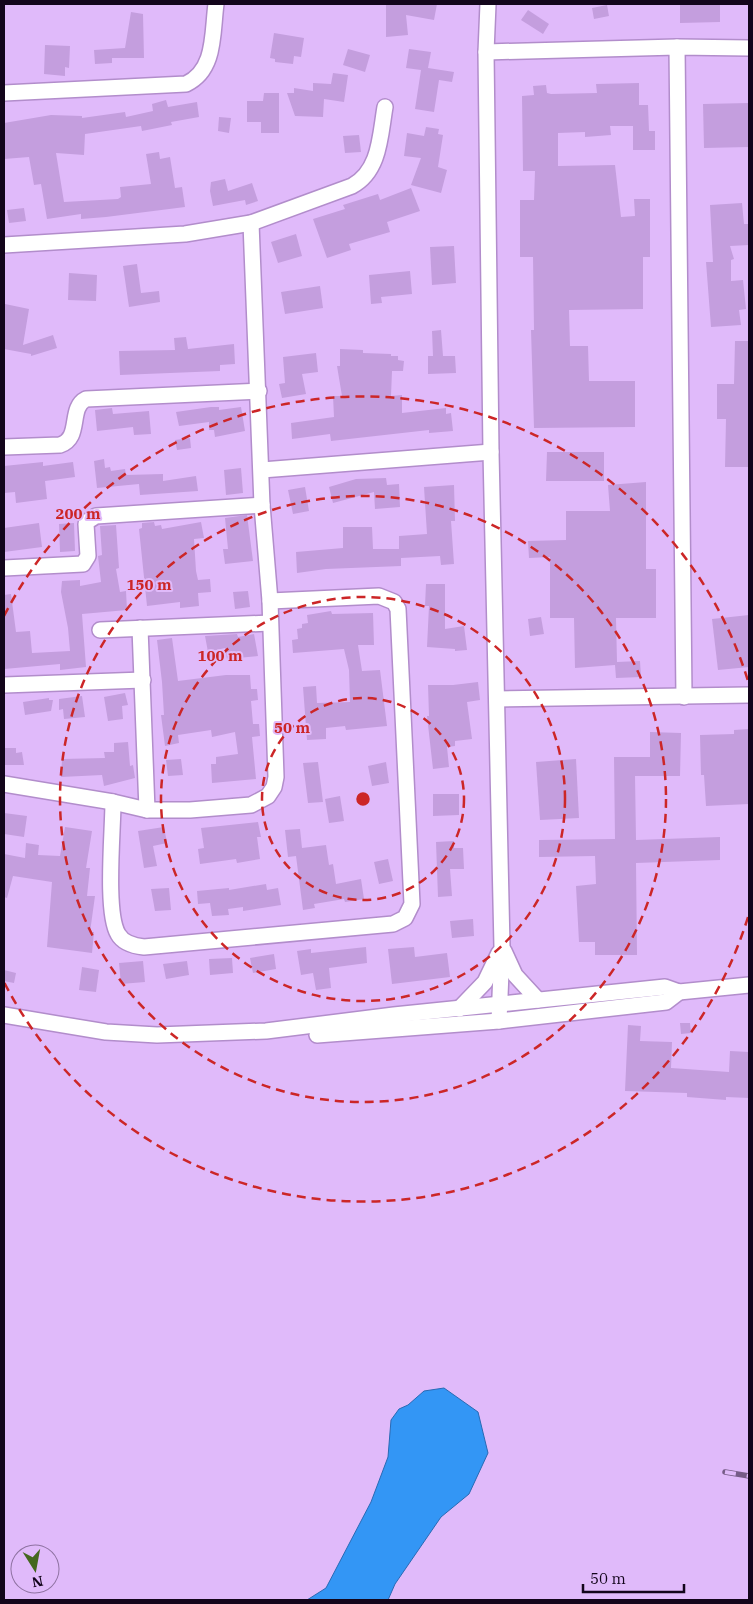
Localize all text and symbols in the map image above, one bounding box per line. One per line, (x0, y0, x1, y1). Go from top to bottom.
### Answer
text: 200 m (55, 504, 101, 523)
text: 150 m (126, 575, 172, 594)
text: 100 m (197, 646, 243, 665)
text: 50 m (274, 718, 310, 737)
centre of rings (354, 790, 372, 808)
north arrow (10, 1544, 60, 1594)
scale bar (583, 1562, 684, 1594)
text: 50 m (590, 1569, 626, 1588)
text: N (30, 1572, 45, 1592)

